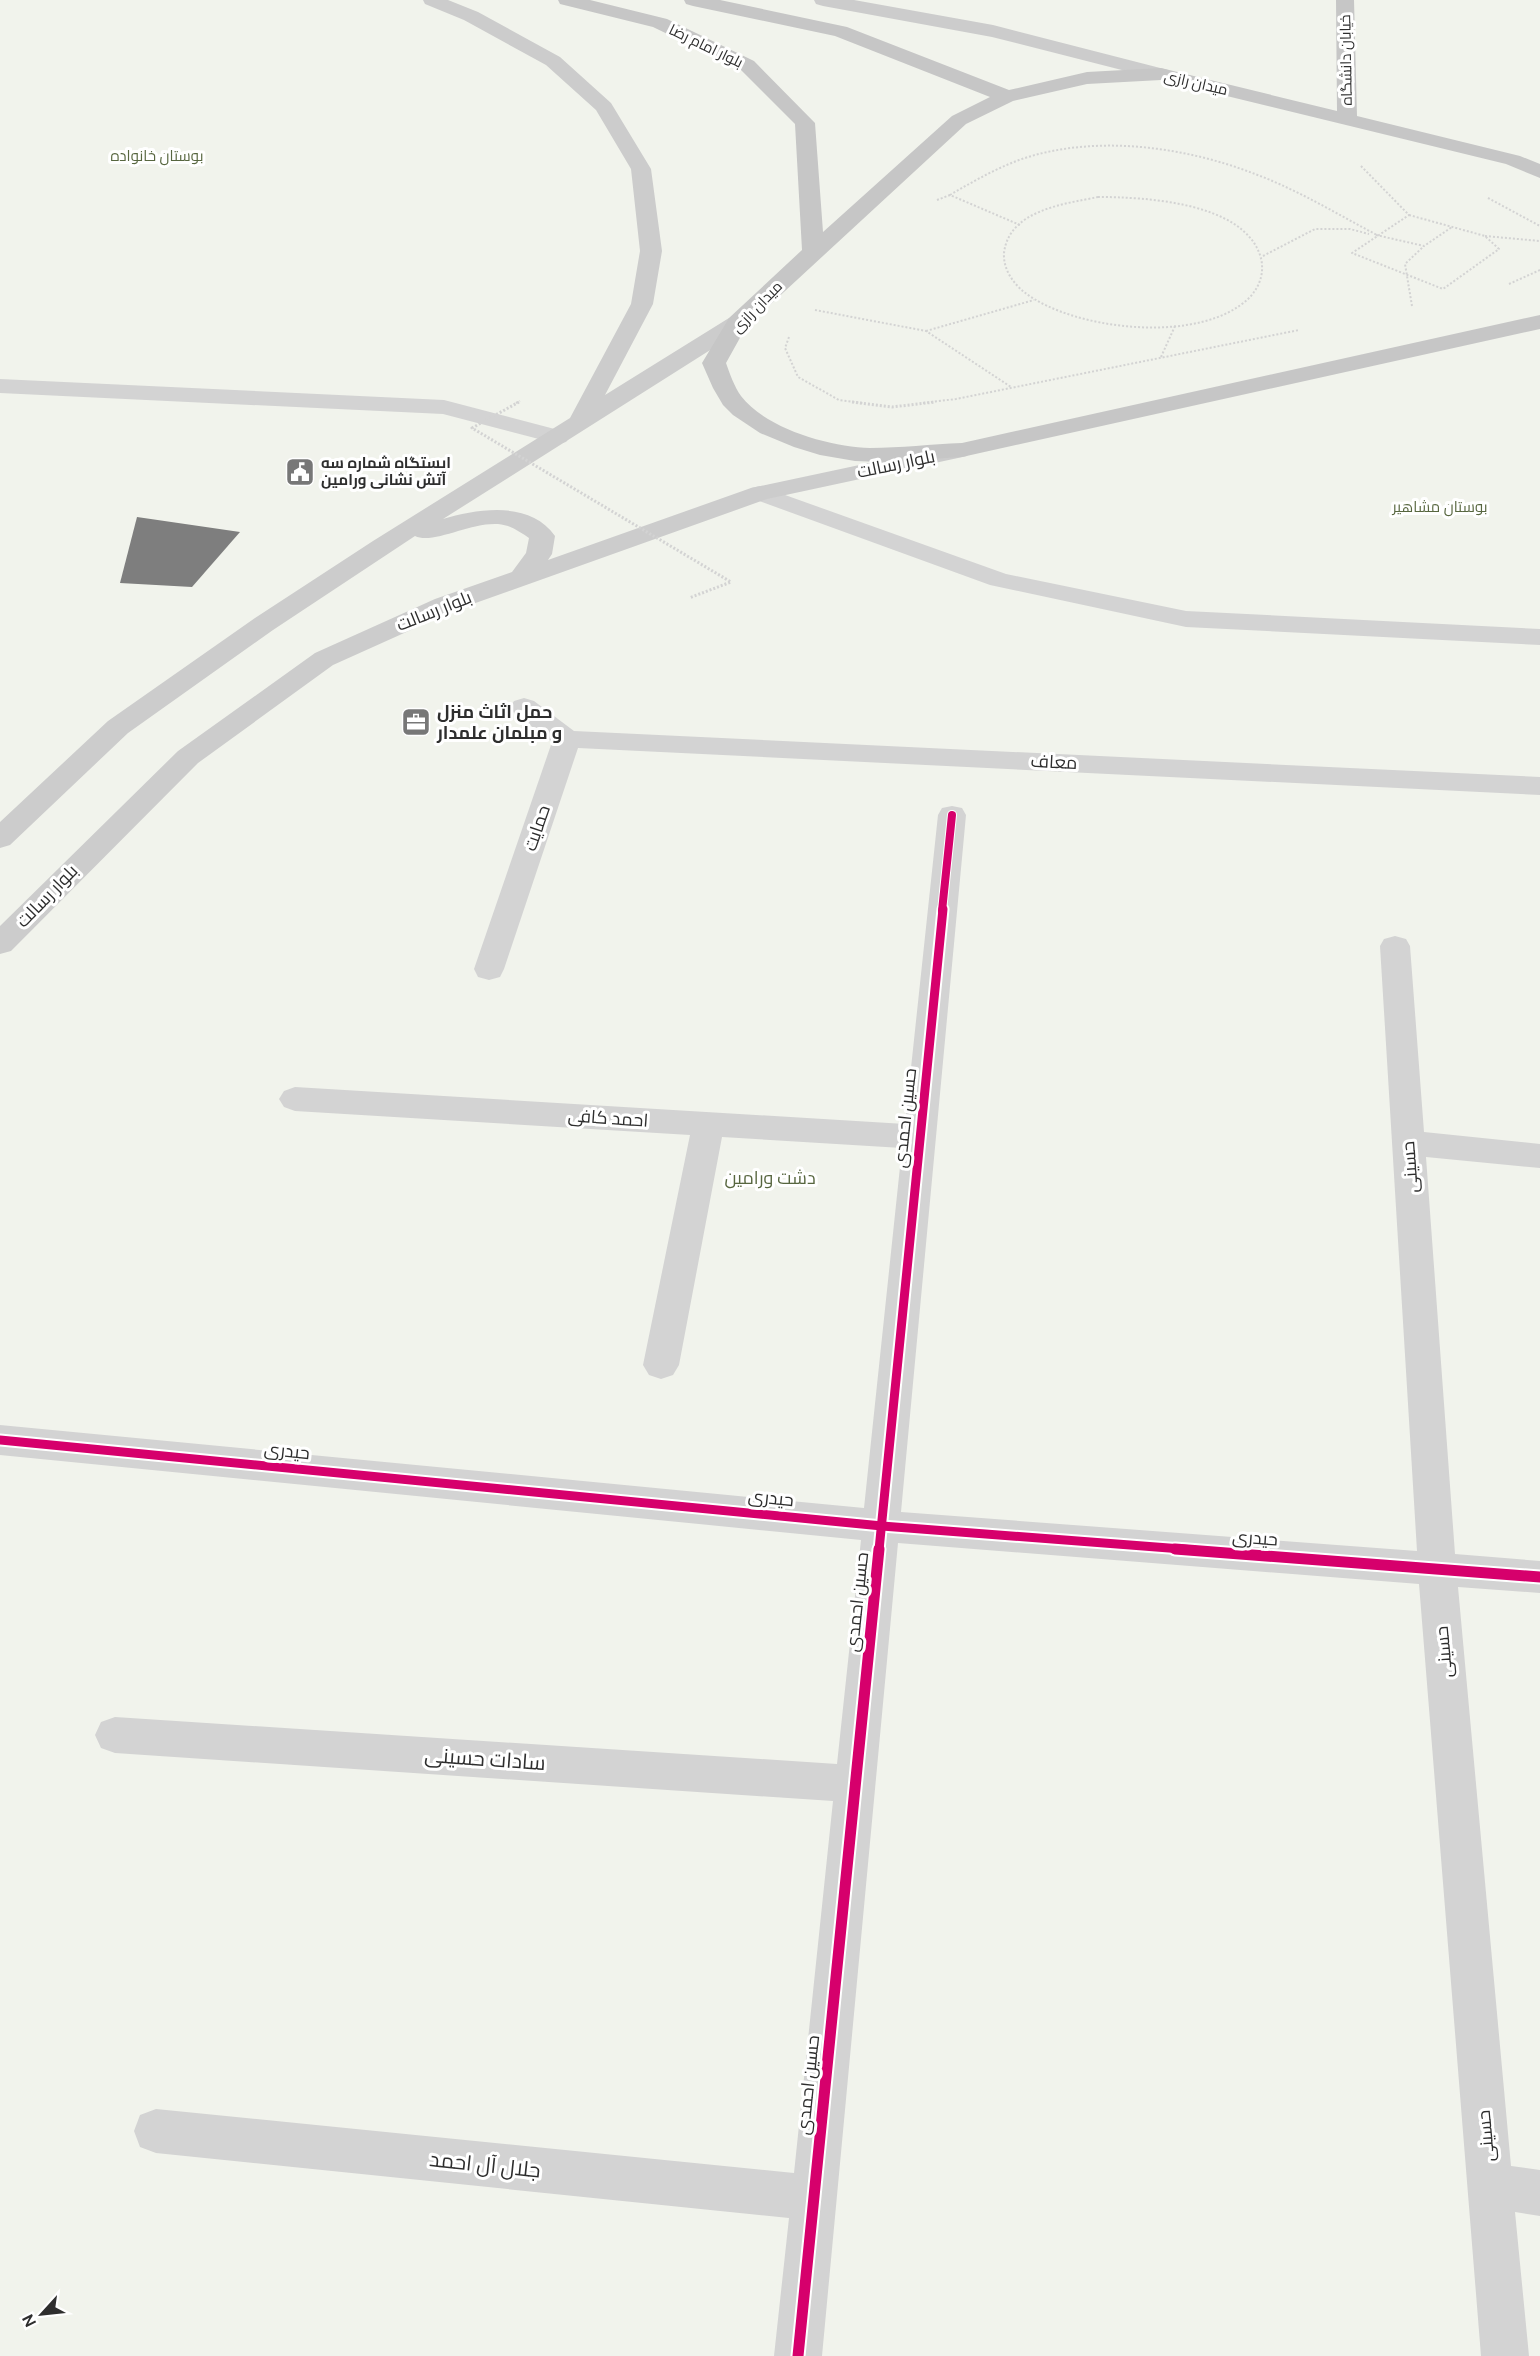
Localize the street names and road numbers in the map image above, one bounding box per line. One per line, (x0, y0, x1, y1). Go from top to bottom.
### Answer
street label: خیابان دانشگاه (1336, 14, 1357, 106)
street label: بلوار امام رضا (666, 20, 746, 73)
street label: میدان رازی (1162, 67, 1230, 100)
street label: میدان رازی (728, 277, 787, 337)
street label: بلوار رسالت (855, 445, 937, 483)
street label: بلوار رسالت (393, 586, 475, 636)
street label: معاف (1030, 750, 1078, 772)
street label: حمایت (519, 802, 553, 853)
street label: بلوار رسالت (12, 860, 82, 932)
street label: حسین احمدی (889, 1067, 921, 1169)
street label: احمد کافی (567, 1104, 649, 1132)
street label: حسینی (1397, 1140, 1423, 1194)
street label: حیدری (263, 1438, 311, 1464)
street label: حیدری (747, 1485, 795, 1511)
street label: حیدری (1231, 1525, 1279, 1551)
street label: حسین احمدی (841, 1551, 873, 1653)
street label: حسینی (1431, 1625, 1457, 1679)
street label: سادات حسینی (424, 1742, 546, 1776)
street label: حسین احمدی (792, 2034, 824, 2136)
street label: حسینی (1473, 2109, 1499, 2163)
street label: جلال آل احمد (428, 2146, 542, 2184)

